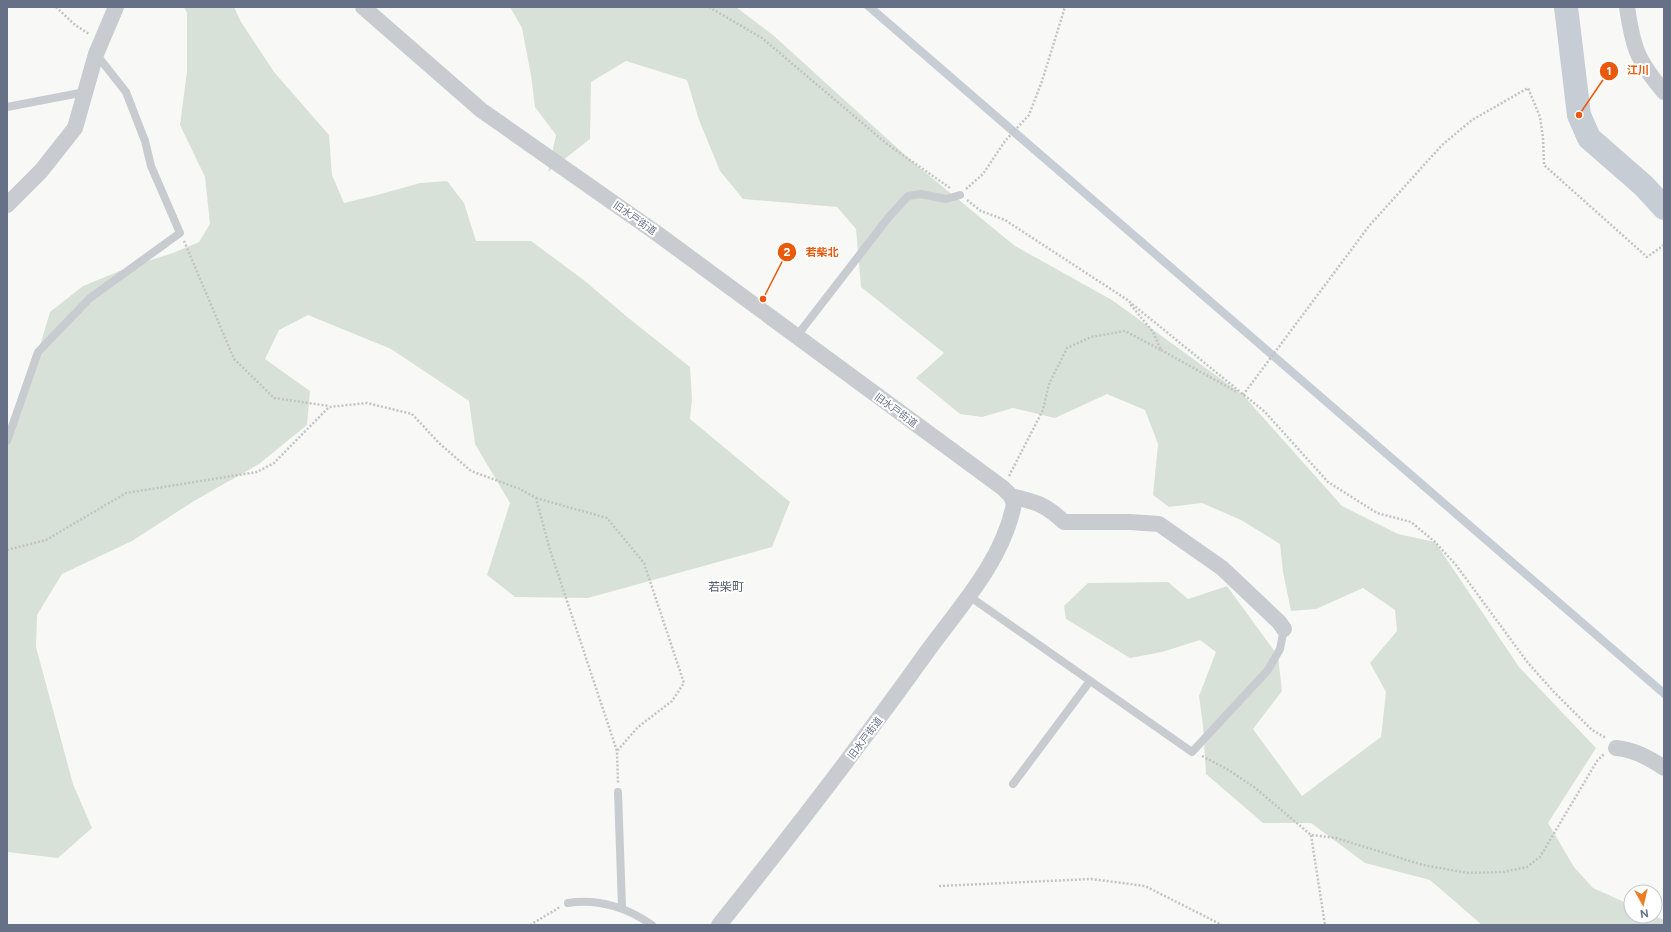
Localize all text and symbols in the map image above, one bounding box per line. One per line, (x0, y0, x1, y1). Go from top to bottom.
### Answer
callout: 江川 (1599, 59, 1657, 82)
text: 1 (1606, 64, 1612, 78)
text: 江川 (1627, 64, 1649, 77)
street label: 旧水戸街道 (611, 198, 659, 238)
callout: 若柴北 (777, 240, 846, 263)
text: 2 (784, 245, 791, 259)
text: 若柴北 (806, 246, 839, 259)
street label: 旧水戸街道 (872, 390, 920, 430)
district label: 若柴町 (708, 580, 744, 594)
street label: 旧水戸街道 (845, 714, 885, 762)
north arrow (1623, 884, 1663, 924)
text: N (1639, 906, 1649, 920)

